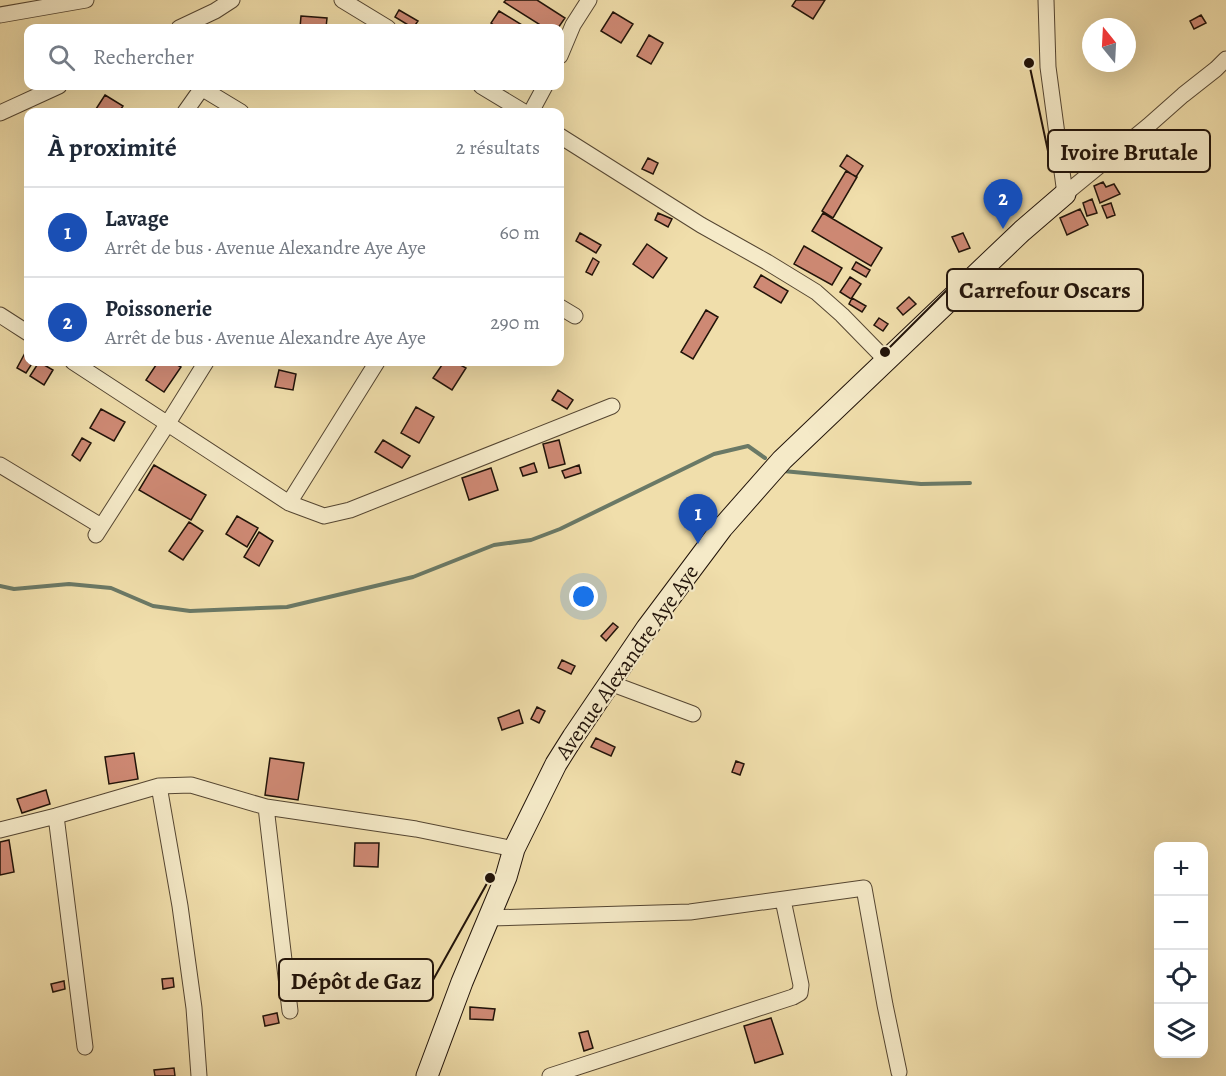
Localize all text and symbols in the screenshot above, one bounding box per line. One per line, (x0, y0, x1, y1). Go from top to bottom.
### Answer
north arrow (1082, 18, 1136, 72)
search box (24, 24, 564, 90)
icon: search (45, 41, 78, 74)
text: Rechercher (93, 42, 194, 72)
text: À proximité (48, 130, 177, 165)
callout: Ivoire Brutale (1048, 130, 1210, 172)
text: 2 résultats (456, 134, 540, 161)
text: Ivoire Brutale (1060, 136, 1198, 168)
pin: 2 (984, 180, 1022, 229)
text: Lavage (105, 204, 169, 234)
text: 1 (64, 219, 71, 246)
text: 60 m (500, 219, 540, 246)
text: Arrêt de bus · Avenue Alexandre Aye Aye (105, 234, 426, 261)
callout: Carrefour Oscars (947, 269, 1143, 311)
text: Carrefour Oscars (959, 274, 1131, 306)
text: Poissonerie (105, 294, 212, 324)
text: 2 (63, 309, 72, 336)
text: 290 m (490, 309, 540, 336)
text: Arrêt de bus · Avenue Alexandre Aye Aye (105, 324, 426, 351)
pin: 1 (678, 494, 718, 544)
street label: Avenue Alexandre Aye Aye (548, 559, 706, 766)
your location (569, 582, 598, 611)
map controls (1154, 842, 1208, 1058)
button: + (1154, 842, 1208, 896)
button: − (1154, 896, 1208, 950)
button: locate (1154, 950, 1208, 1004)
callout: Dépôt de Gaz (279, 959, 433, 1001)
text: Dépôt de Gaz (291, 965, 421, 997)
button: layers (1154, 1004, 1208, 1058)

